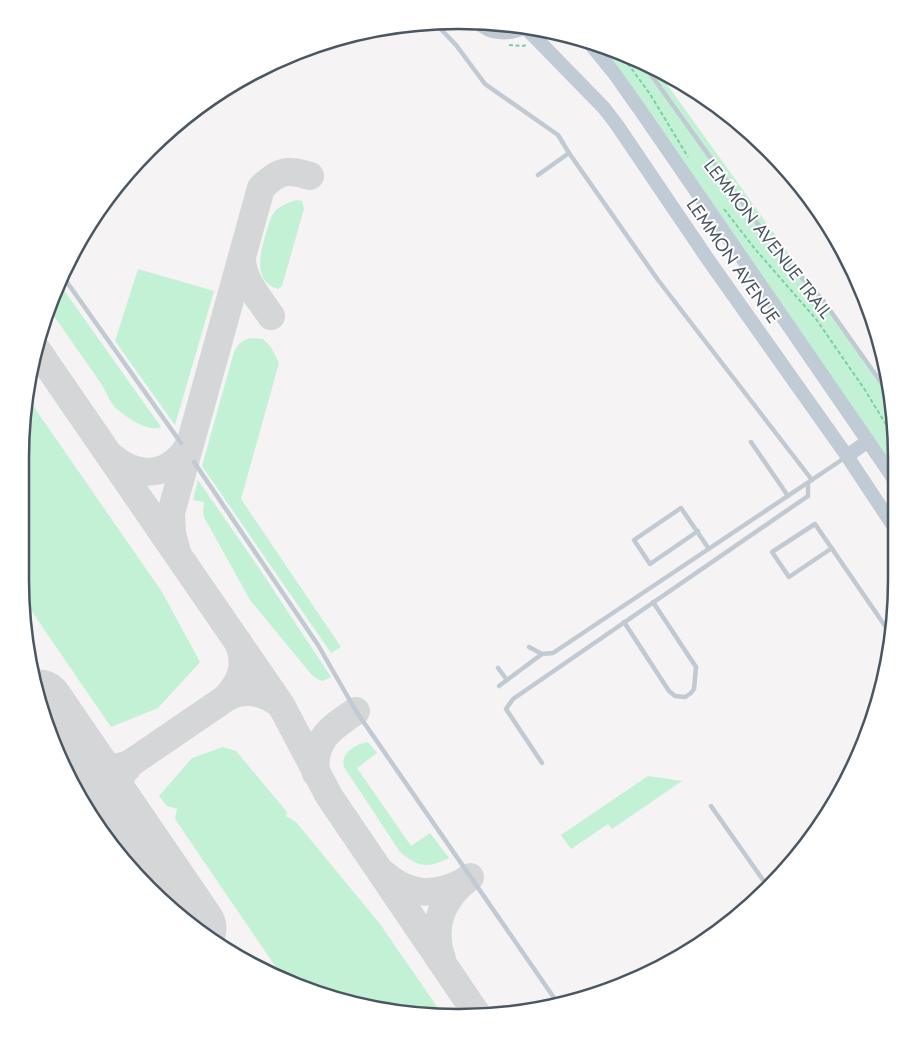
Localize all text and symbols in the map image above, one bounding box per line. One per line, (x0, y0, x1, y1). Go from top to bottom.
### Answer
street label: LEMMON AVENUE TRAIL (699, 155, 837, 323)
street label: LEMMON AVENUE (682, 194, 784, 328)

